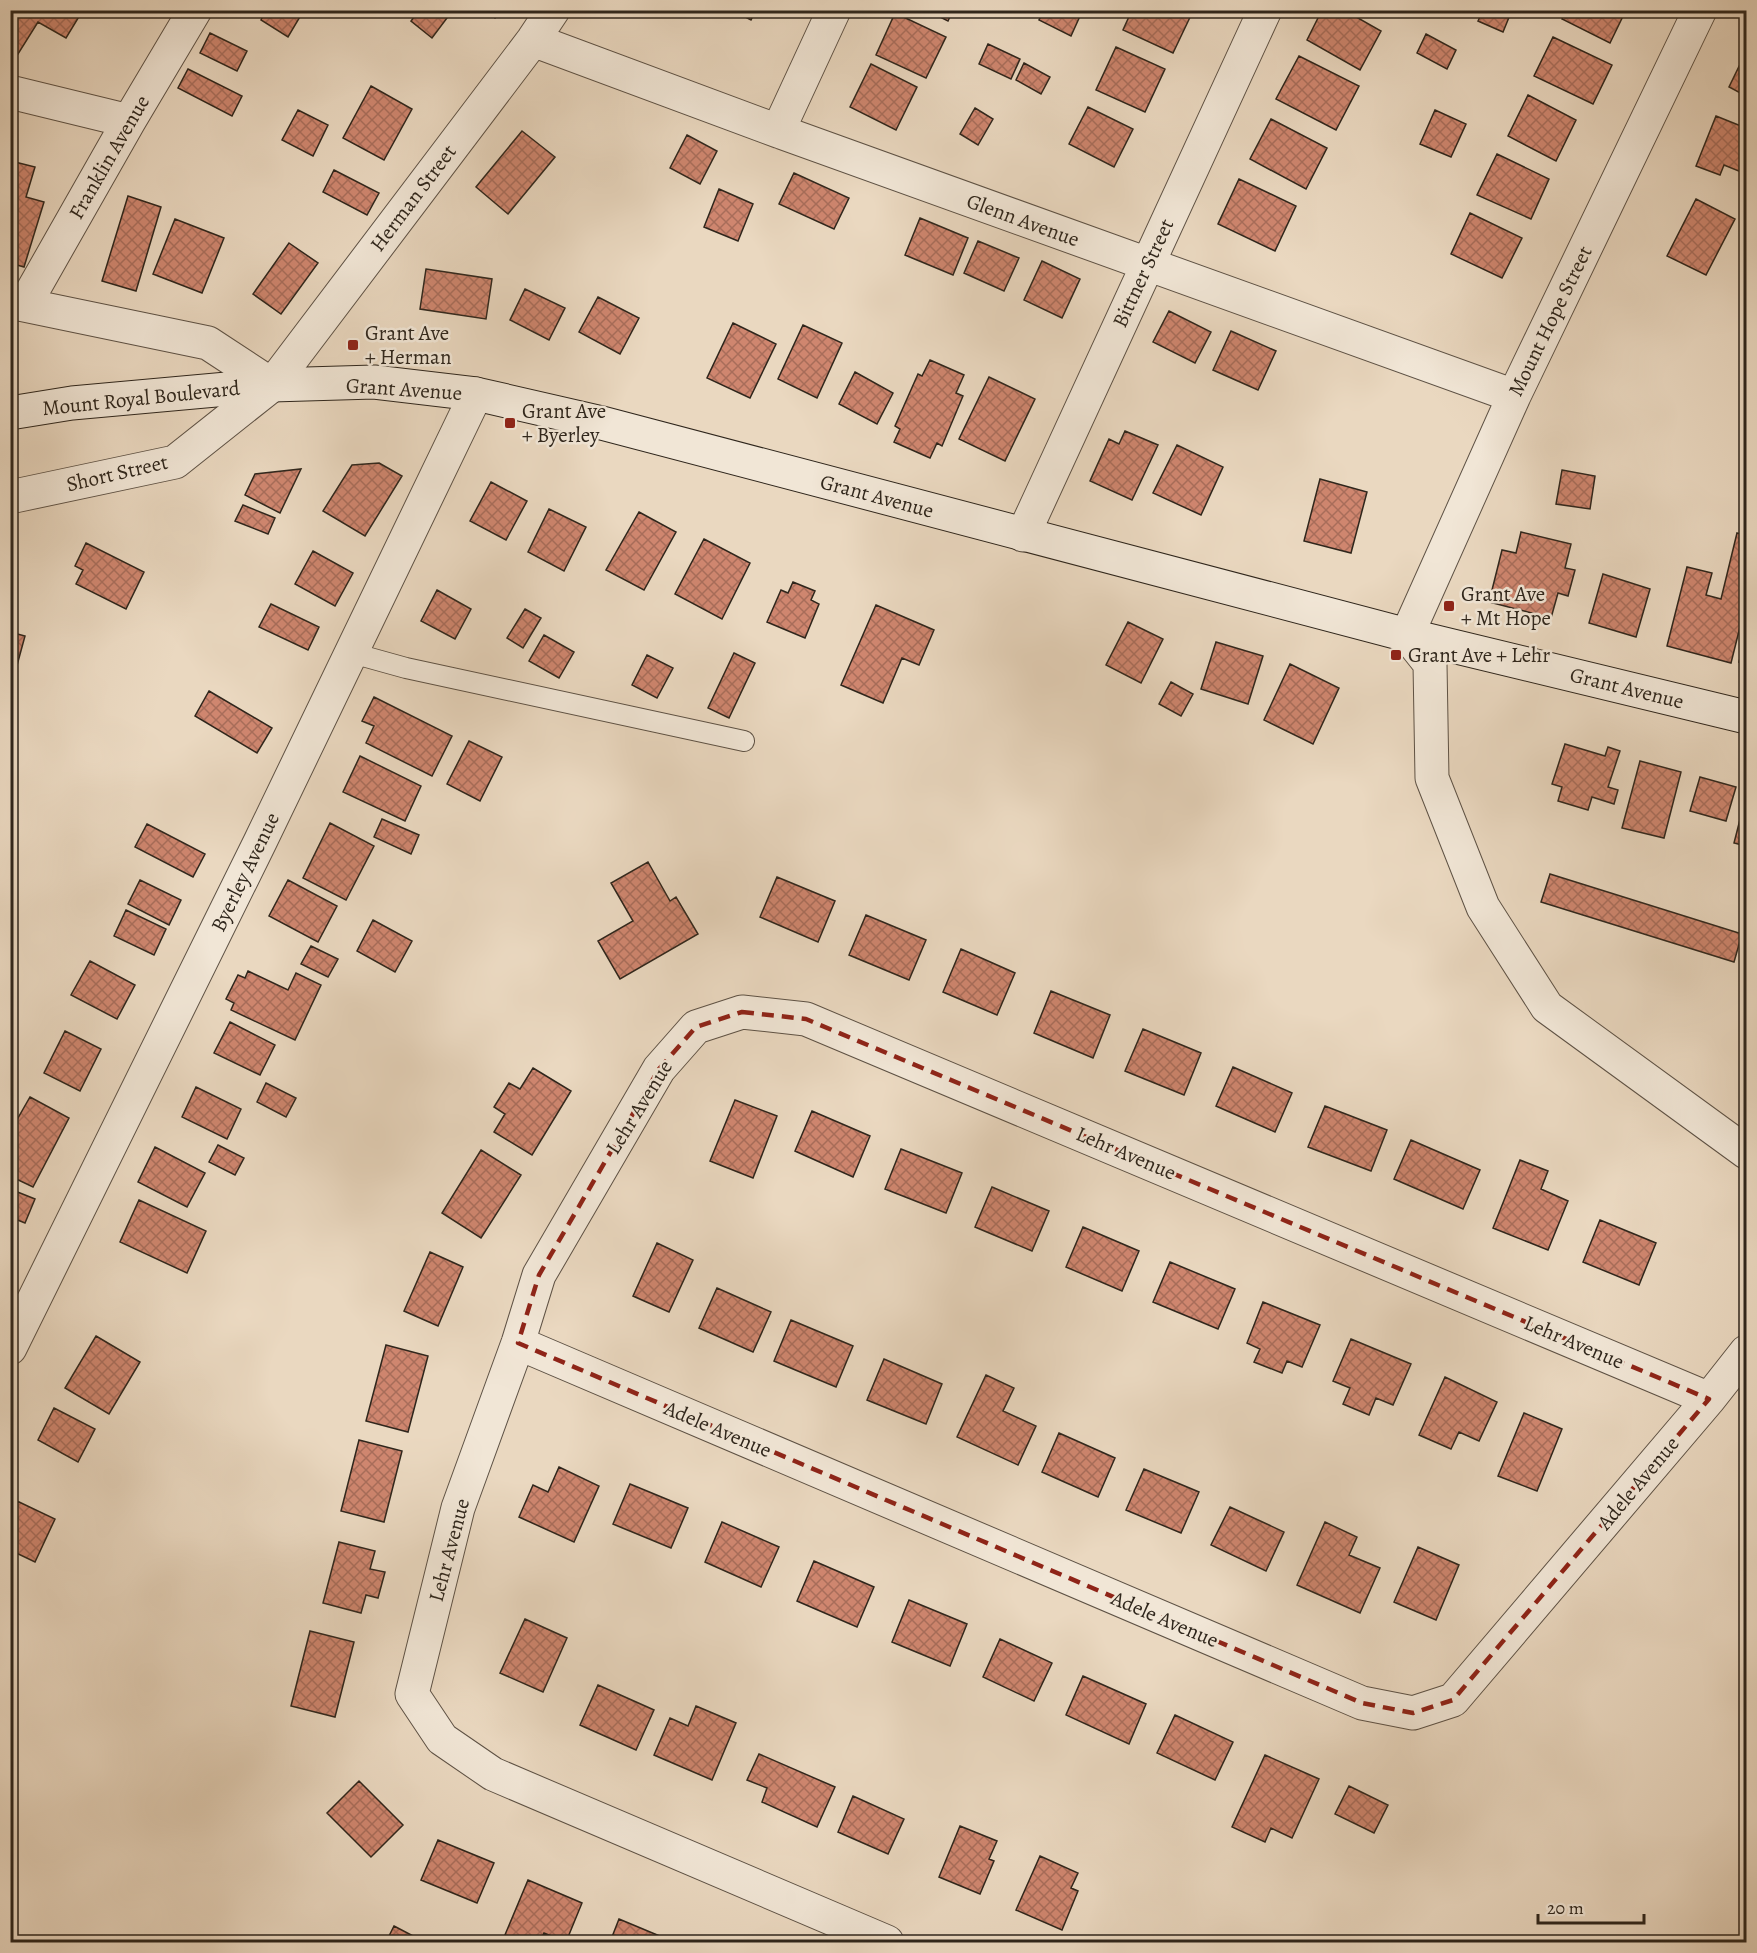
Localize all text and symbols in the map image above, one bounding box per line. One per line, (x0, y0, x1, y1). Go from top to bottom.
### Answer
street label: Franklin Avenue (62, 90, 156, 224)
street label: Herman Street (363, 139, 463, 257)
street label: Glenn Avenue (963, 187, 1083, 253)
street label: Bittner Street (1106, 214, 1180, 332)
street label: Mount Hope Street (1501, 241, 1599, 401)
place label: Grant Ave + Herman (365, 319, 451, 371)
marker: Grant Ave + Herman (346, 338, 360, 352)
street label: Grant Avenue (345, 371, 463, 407)
street label: Mount Royal Boulevard (41, 374, 242, 422)
place label: Grant Ave + Byerley (522, 397, 606, 449)
marker: Grant Ave + Byerley (503, 416, 517, 430)
street label: Short Street (63, 448, 171, 498)
street label: Grant Avenue (817, 467, 937, 525)
place label: Grant Ave + Mt Hope (1461, 580, 1551, 632)
marker: Grant Ave + Mt Hope (1442, 599, 1456, 613)
place label: Grant Ave + Lehr (1408, 641, 1550, 669)
marker: Grant Ave + Lehr (1389, 648, 1403, 662)
street label: Grant Avenue (1567, 660, 1687, 716)
street label: Byerley Avenue (204, 808, 286, 936)
street label: Lehr Avenue (599, 1055, 679, 1159)
street label: Lehr Avenue (1072, 1119, 1180, 1187)
street label: Lehr Avenue (1520, 1308, 1628, 1376)
street label: Adele Avenue (659, 1393, 776, 1464)
street label: Adele Avenue (1590, 1430, 1685, 1536)
street label: Lehr Avenue (422, 1495, 476, 1605)
street label: Adele Avenue (1106, 1583, 1223, 1654)
scale bar (1538, 1887, 1644, 1925)
text: 20 m (1547, 1896, 1584, 1920)

